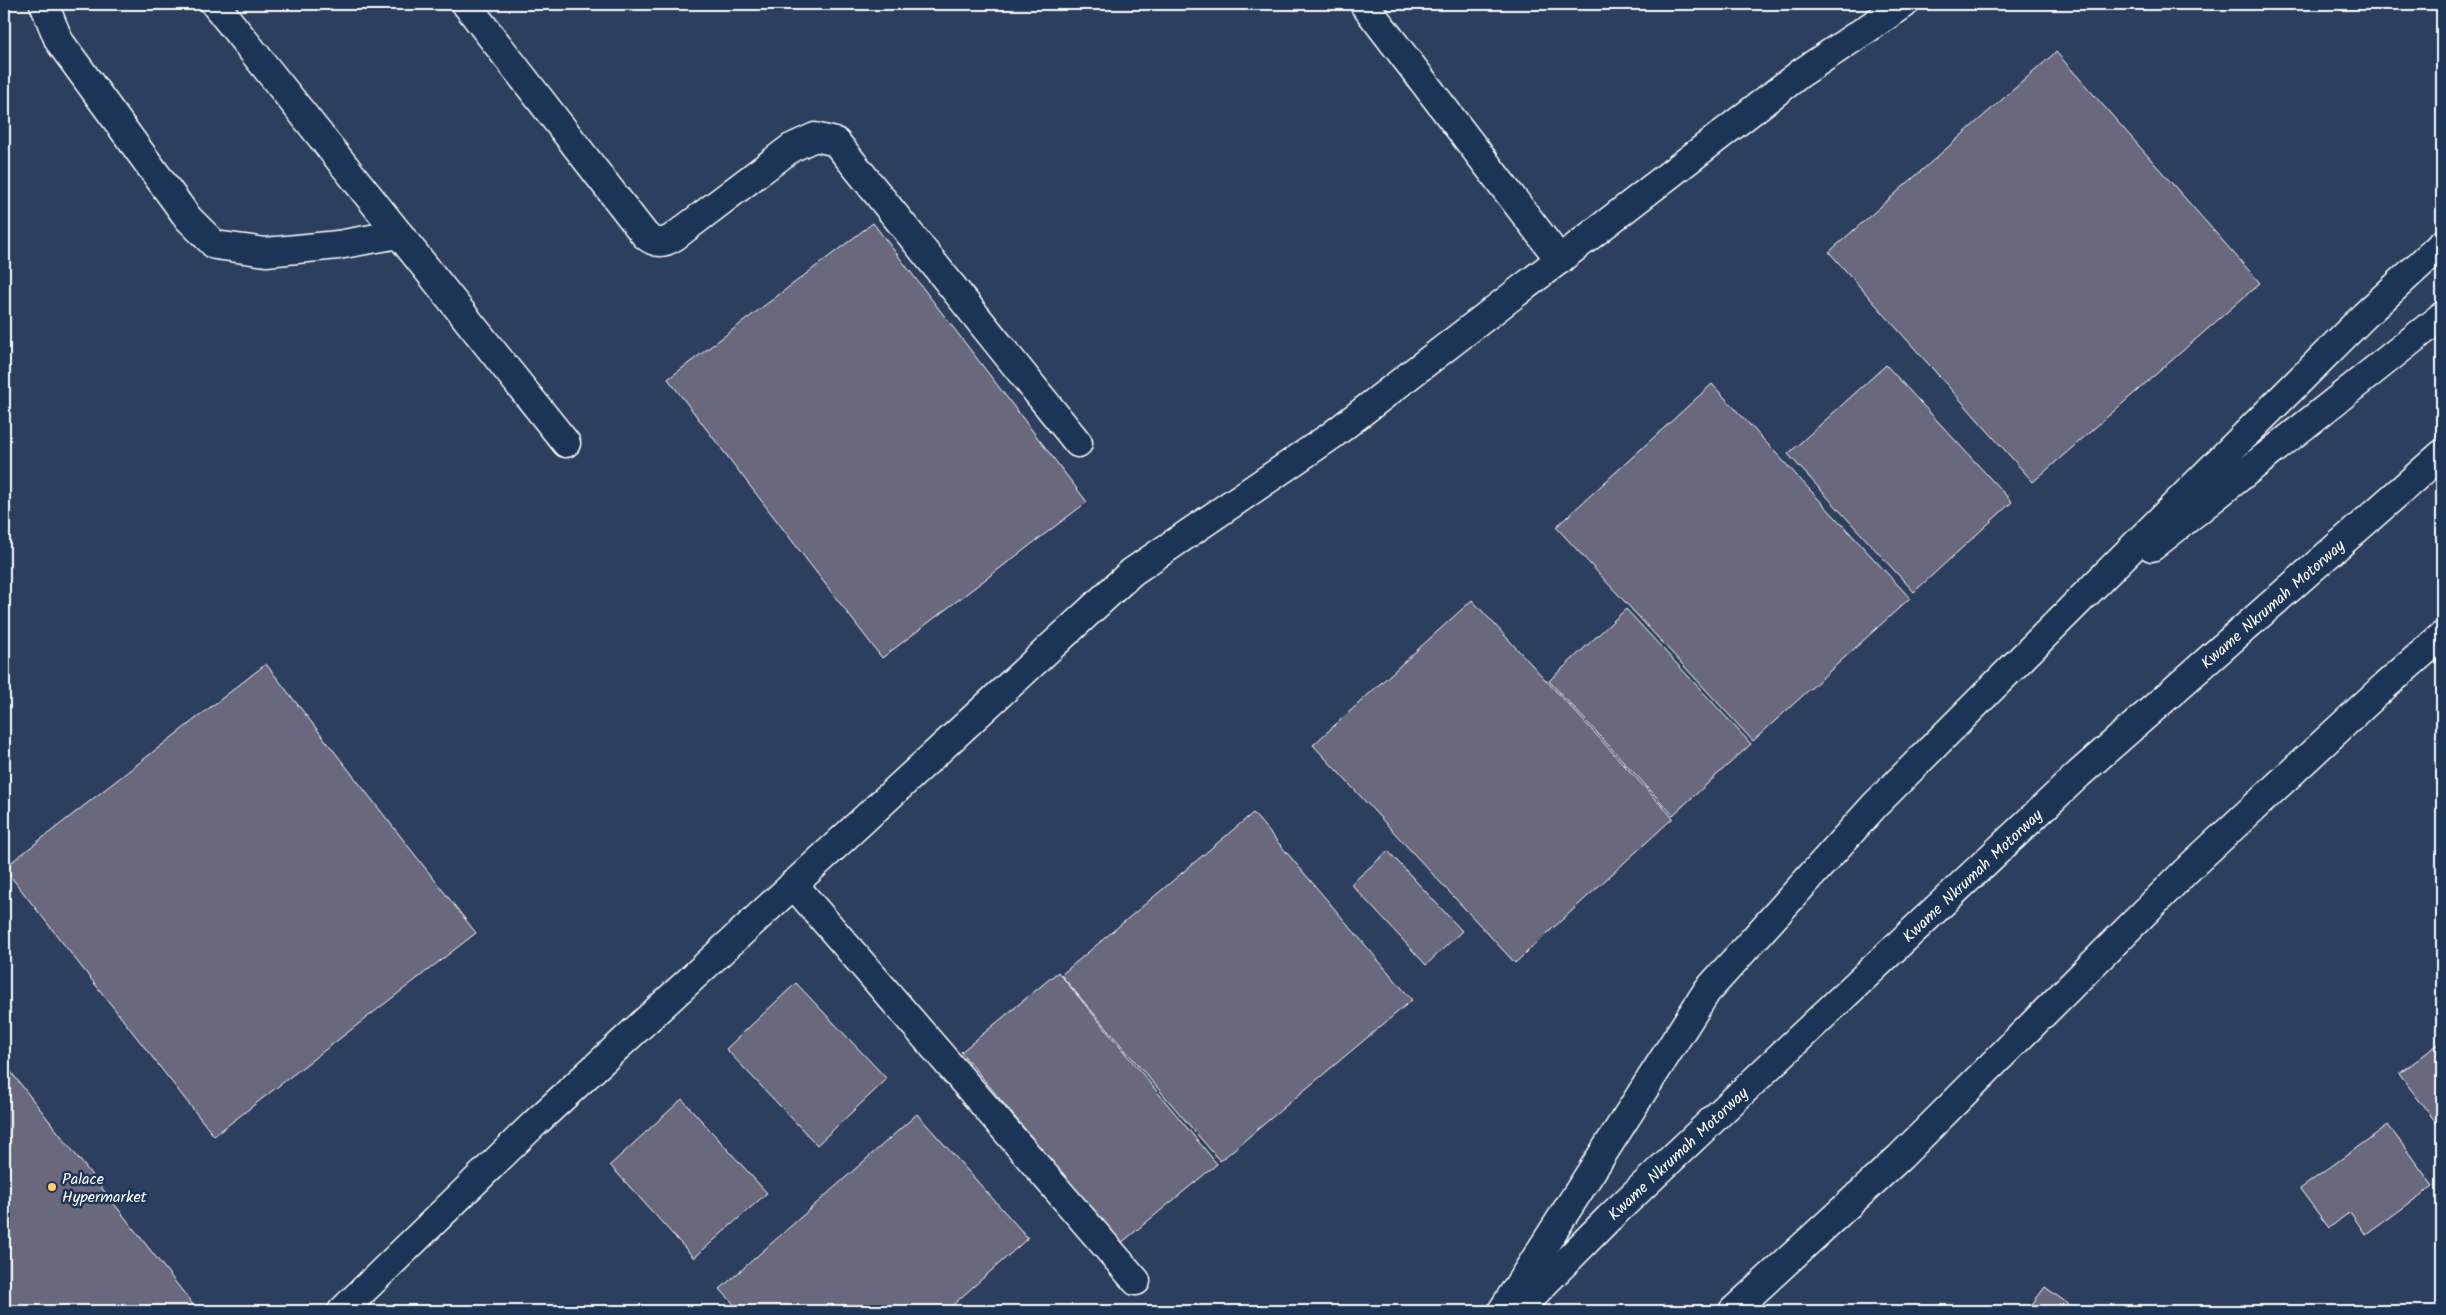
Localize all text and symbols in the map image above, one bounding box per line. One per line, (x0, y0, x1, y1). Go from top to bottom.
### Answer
street label: Kwame Nkrumah Motorway (2196, 534, 2351, 675)
street label: Kwame Nkrumah Motorway (1897, 803, 2049, 949)
street label: Kwame Nkrumah Motorway (1603, 1081, 1755, 1227)
place label: Palace Hypermarket (62, 1167, 148, 1210)
marker: Palace Hypermarket (46, 1181, 58, 1193)

